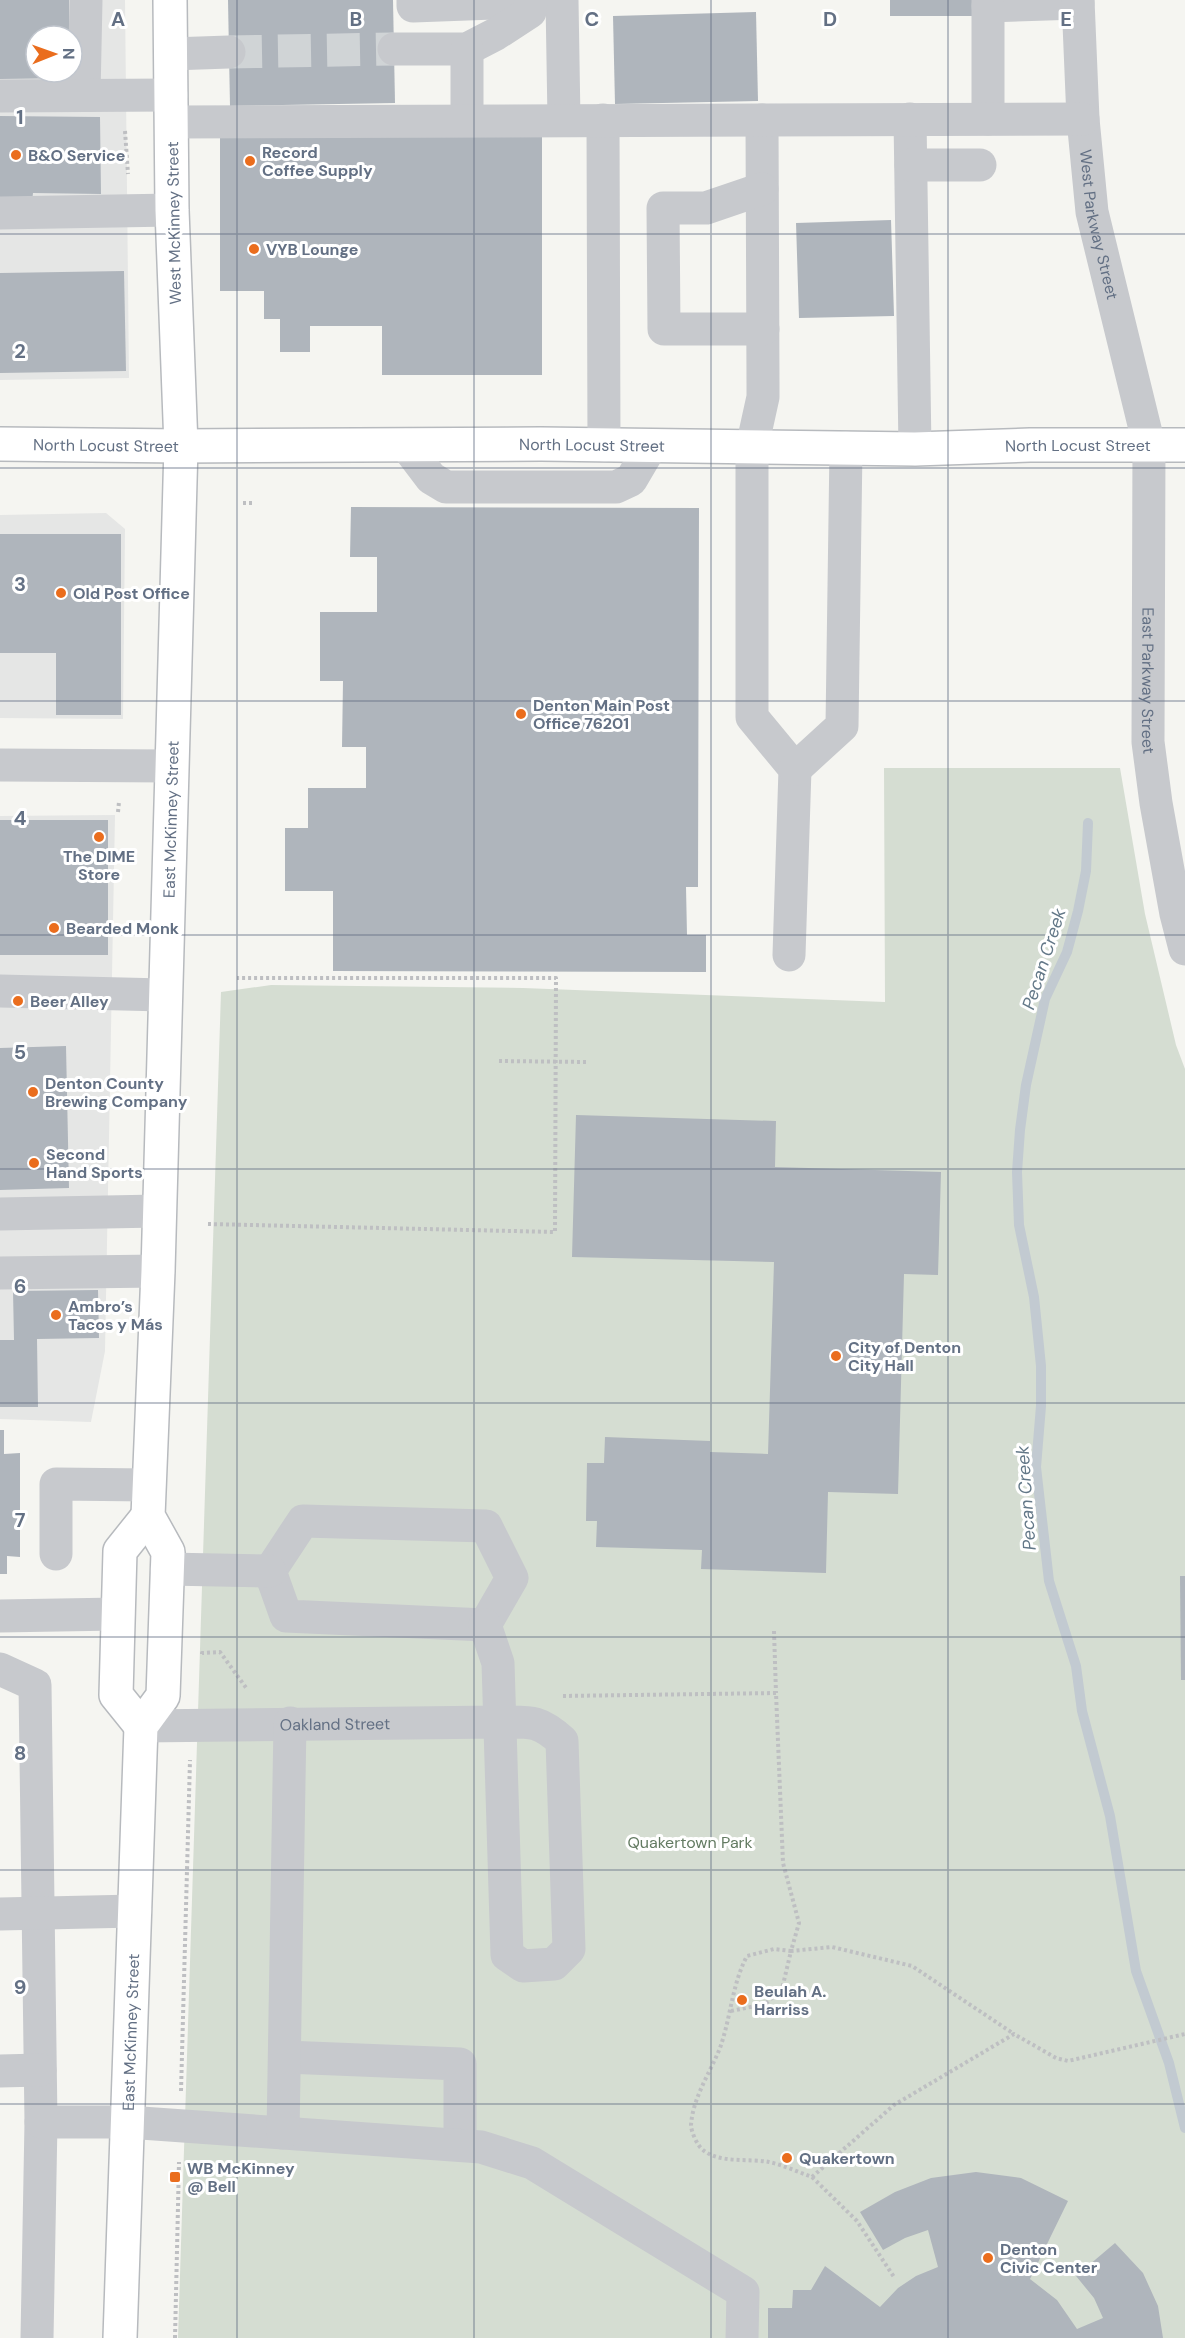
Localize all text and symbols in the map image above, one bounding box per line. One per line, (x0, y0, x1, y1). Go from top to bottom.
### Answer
text: A (111, 6, 125, 32)
text: B (350, 6, 362, 32)
text: C (585, 6, 599, 32)
text: D (823, 6, 837, 32)
text: E (1060, 6, 1072, 32)
north arrow (24, 24, 84, 84)
text: N (58, 48, 79, 60)
text: 1 (16, 104, 24, 130)
street label: West McKinney Street (162, 141, 186, 305)
place label: Record Coffee Supply (262, 142, 373, 181)
place label: B&O Service (28, 145, 125, 166)
marker: B&O Service (9, 148, 23, 162)
street label: West Parkway Street (1075, 148, 1124, 302)
marker: Record Coffee Supply (243, 154, 257, 168)
place label: VYB Lounge (266, 239, 358, 260)
marker: VYB Lounge (247, 242, 261, 256)
text: 2 (14, 338, 26, 364)
street label: North Locust Street (519, 433, 665, 456)
street label: North Locust Street (33, 434, 179, 456)
street label: North Locust Street (1005, 434, 1151, 456)
text: 3 (14, 571, 26, 597)
place label: Old Post Office (73, 583, 190, 604)
marker: Old Post Office (54, 586, 68, 600)
street label: East Parkway Street (1137, 607, 1160, 755)
place label: Denton Main Post Office 76201 (533, 695, 670, 734)
marker: Denton Main Post Office 76201 (514, 707, 528, 721)
street label: East McKinney Street (158, 740, 183, 898)
text: 4 (14, 805, 27, 831)
marker: The DIME Store (92, 830, 106, 844)
place label: The DIME Store (63, 846, 135, 885)
water label: Pecan Creek (1016, 905, 1072, 1013)
place label: Bearded Monk (66, 918, 180, 939)
marker: Bearded Monk (47, 921, 61, 935)
place label: Beer Alley (30, 991, 109, 1012)
marker: Beer Alley (11, 994, 25, 1008)
text: 5 (14, 1039, 26, 1065)
place label: Denton County Brewing Company (45, 1073, 188, 1112)
marker: Denton County Brewing Company (26, 1085, 40, 1099)
place label: Second Hand Sports (46, 1144, 143, 1183)
marker: Second Hand Sports (27, 1156, 41, 1170)
text: 6 (14, 1273, 26, 1299)
place label: Ambro’s Tacos y Más (68, 1296, 163, 1335)
marker: Ambro’s Tacos y Más (49, 1308, 63, 1322)
place label: City of Denton City Hall (848, 1337, 961, 1376)
marker: City of Denton City Hall (829, 1349, 843, 1363)
water label: Pecan Creek (1010, 1444, 1042, 1551)
text: 7 (15, 1507, 26, 1533)
street label: Oakland Street (280, 1713, 390, 1735)
text: 8 (14, 1740, 26, 1766)
park label: Quakertown Park (627, 1832, 753, 1853)
street label: East McKinney Street (117, 1953, 144, 2111)
text: 9 (14, 1974, 26, 2000)
place label: Beulah A. Harriss (754, 1981, 826, 2020)
marker: Beulah A. Harriss (735, 1993, 749, 2007)
place label: Quakertown (799, 2148, 895, 2169)
marker: Quakertown (780, 2151, 794, 2165)
place label: WB McKinney @ Bell (187, 2158, 295, 2197)
marker: WB McKinney @ Bell (168, 2170, 182, 2184)
place label: Denton Civic Center (1000, 2239, 1098, 2278)
marker: Denton Civic Center (981, 2251, 995, 2265)

